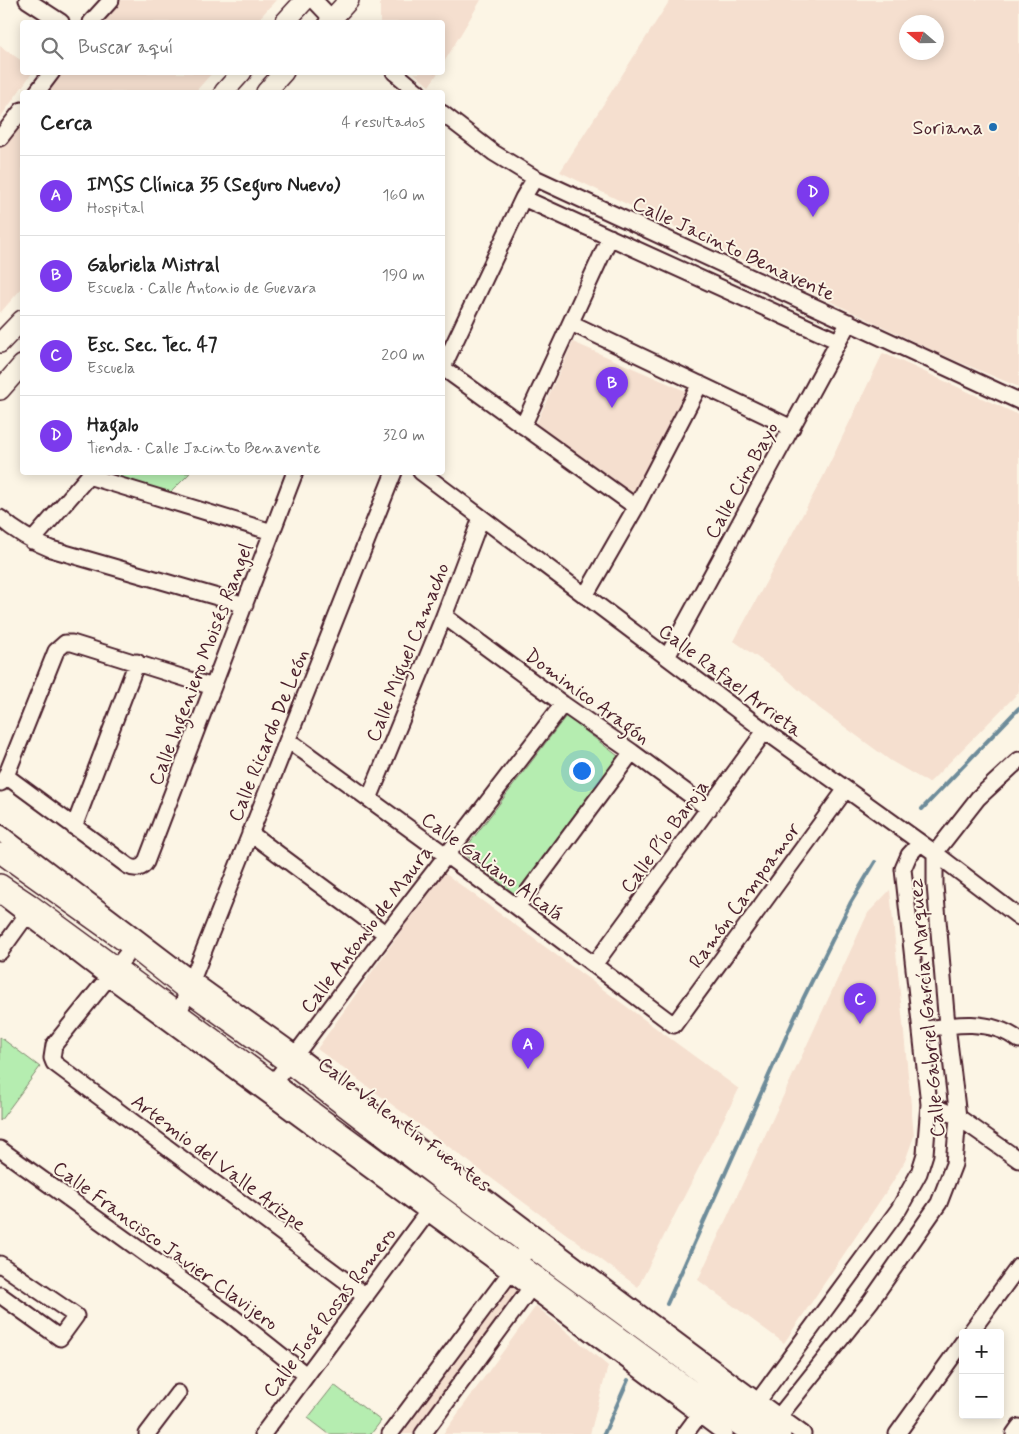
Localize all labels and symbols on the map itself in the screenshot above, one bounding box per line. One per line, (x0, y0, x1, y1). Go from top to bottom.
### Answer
north arrow (899, 15, 944, 60)
place label: Soriana (913, 115, 983, 142)
marker: Soriana (987, 121, 999, 133)
pin: D (797, 176, 829, 217)
street label: Calle Jacinto Benavente (628, 191, 839, 308)
pin: B (596, 367, 628, 408)
street label: Calle Ciro Bayo (699, 417, 786, 544)
street label: Calle Ingeniero Moisés Rangel (143, 539, 262, 790)
street label: Calle Miguel Camacho (360, 559, 459, 747)
street label: Calle Rafael Arrieta (653, 618, 808, 745)
street label: Dominico Aragón (518, 643, 655, 753)
street label: Calle Ricardo De León (222, 645, 316, 826)
your location (569, 758, 595, 784)
street label: Calle Pío Baroja (615, 774, 716, 899)
street label: Calle Galiano Alcalá (415, 806, 569, 928)
street label: Ramón Campoamor (683, 817, 808, 974)
street label: Calle Antonio de Maura (295, 840, 439, 1020)
street label: Calle Gabriel García Marquez (903, 877, 952, 1138)
pin: C (844, 983, 876, 1024)
pin: A (512, 1028, 544, 1069)
street label: Calle Valentín Fuentes (312, 1051, 496, 1199)
street label: Artemio del Valle Arizpe (125, 1088, 311, 1238)
street label: Calle Francisco Javier Clavijero (47, 1155, 283, 1337)
street label: Calle José Rosas Romero (257, 1222, 403, 1403)

